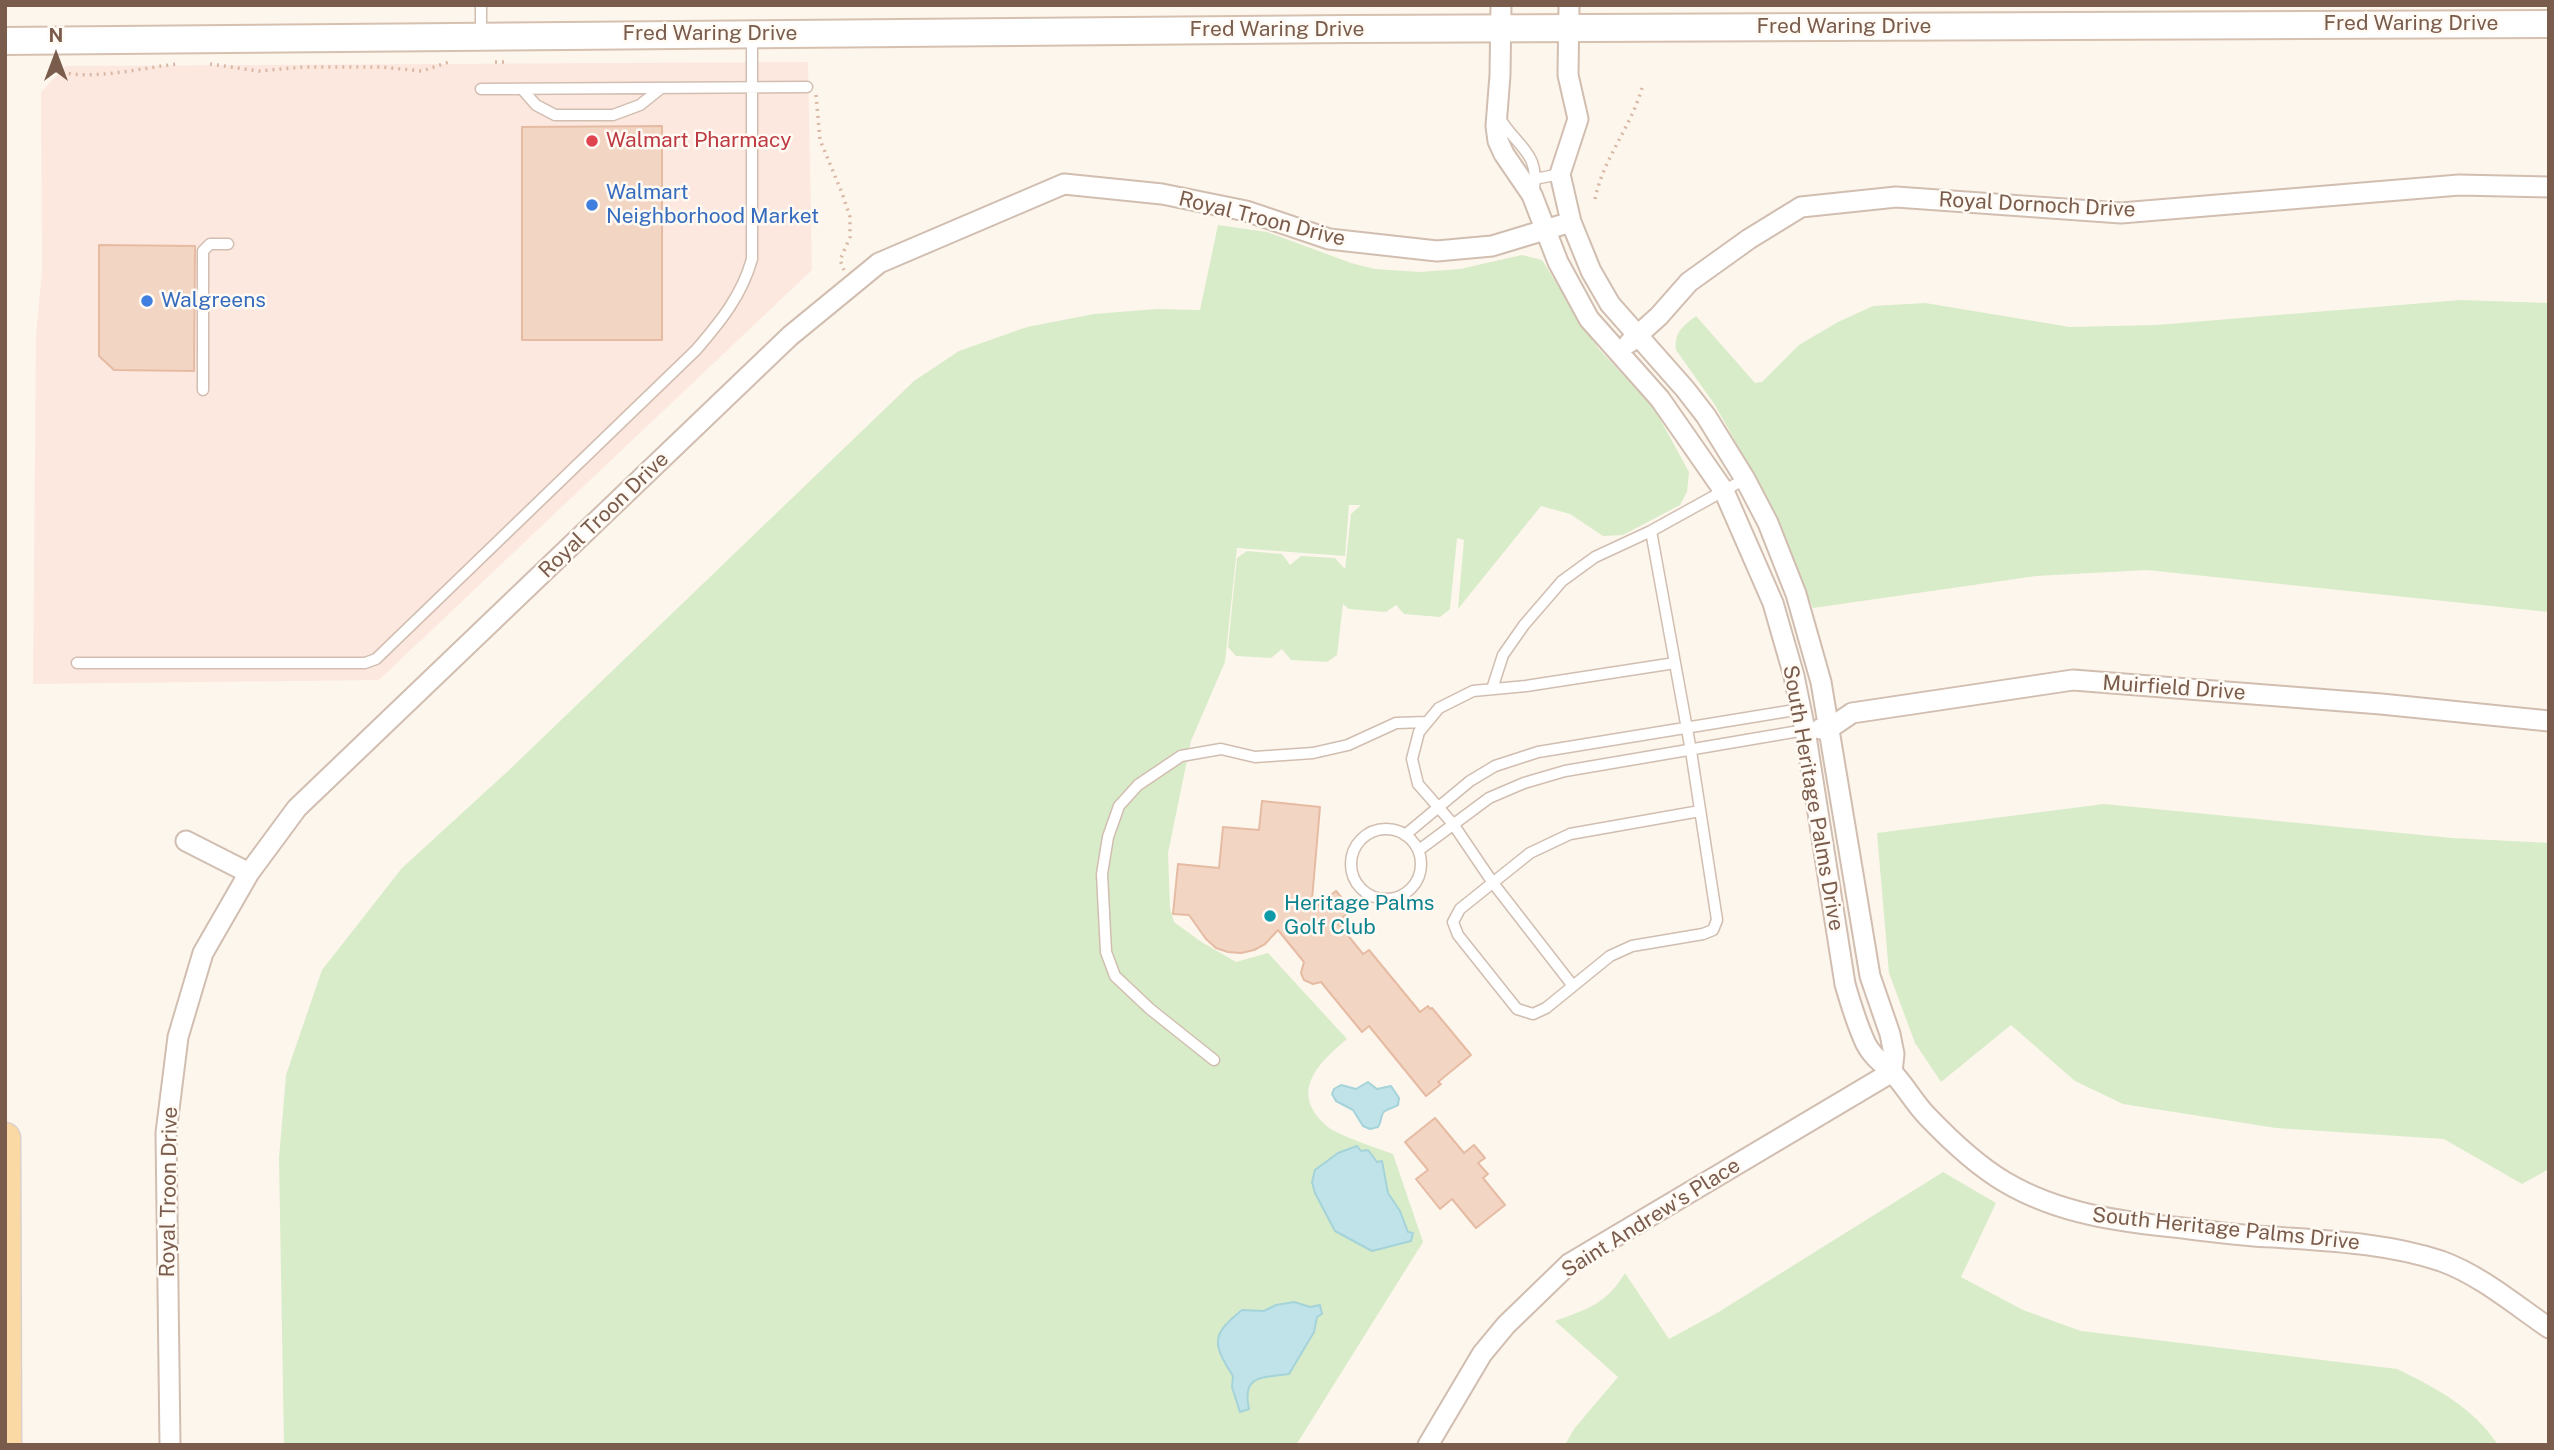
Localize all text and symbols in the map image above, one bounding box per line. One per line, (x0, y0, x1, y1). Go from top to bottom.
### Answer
street label: Fred Waring Drive (2324, 11, 2498, 37)
street label: Fred Waring Drive (1757, 14, 1931, 40)
street label: Fred Waring Drive (1190, 17, 1364, 43)
north arrow (21, 21, 91, 91)
street label: Fred Waring Drive (623, 21, 797, 47)
text: N (49, 24, 63, 46)
place label: Walmart Pharmacy (606, 128, 791, 154)
marker: Walmart Pharmacy (584, 133, 600, 149)
place label: Walmart Neighborhood Market (606, 180, 819, 230)
street label: Royal Troon Drive (1176, 186, 1348, 252)
street label: Royal Dornoch Drive (1938, 187, 2136, 223)
marker: Walmart Neighborhood Market (584, 197, 600, 213)
place label: Walgreens (161, 288, 266, 314)
marker: Walgreens (139, 293, 155, 309)
street label: Royal Troon Drive (534, 447, 674, 583)
street label: South Heritage Palms Drive (1777, 663, 1849, 933)
street label: Muirfield Drive (2102, 670, 2246, 706)
place label: Heritage Palms Golf Club (1284, 891, 1434, 941)
marker: Heritage Palms Golf Club (1262, 908, 1278, 924)
street label: Royal Troon Drive (155, 1106, 183, 1278)
street label: Saint Andrew's Place (1557, 1153, 1745, 1283)
street label: South Heritage Palms Drive (2091, 1202, 2361, 1256)

